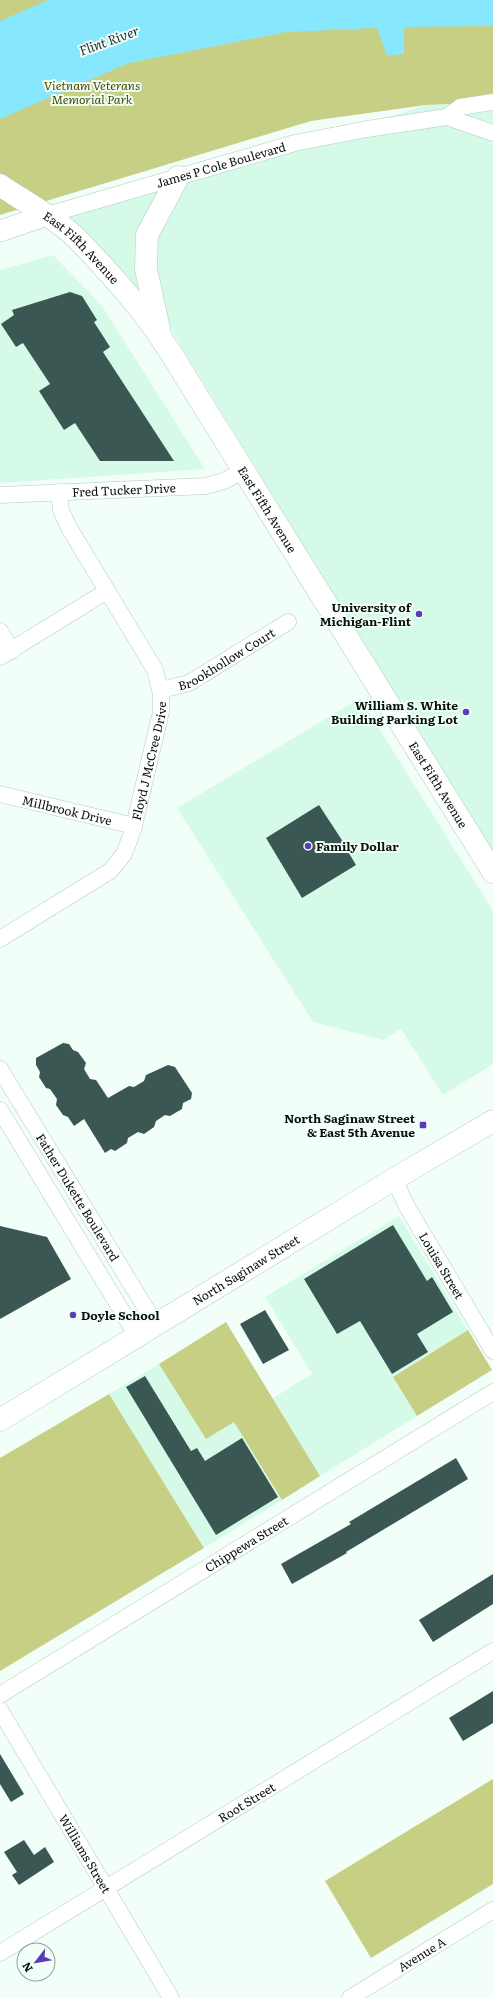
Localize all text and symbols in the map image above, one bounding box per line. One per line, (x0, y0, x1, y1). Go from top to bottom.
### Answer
water label: Flint River (76, 20, 142, 60)
park label: Vietnam Veterans Memorial Park (44, 76, 140, 108)
street label: James P Cole Boulevard (154, 137, 288, 192)
street label: East Fifth Avenue (40, 206, 124, 288)
street label: East Fifth Avenue (234, 462, 302, 556)
street label: Fred Tucker Drive (72, 478, 176, 501)
place label: University of Michigan-Flint (320, 598, 413, 630)
marker: University of Michigan-Flint (414, 609, 424, 619)
street label: Brookhollow Court (176, 623, 278, 694)
place label: William S. White Building Parking Lot (331, 696, 459, 728)
street label: Floyd J McCree Drive (127, 701, 170, 822)
marker: William S. White Building Parking Lot (461, 707, 471, 717)
street label: East Fifth Avenue (405, 738, 473, 831)
street label: Millbrook Drive (20, 791, 114, 829)
place label: Family Dollar (316, 837, 399, 855)
marker: Family Dollar (303, 841, 313, 851)
place label: North Saginaw Street & East 5th Avenue (284, 1109, 416, 1141)
marker: North Saginaw Street & East 5th Avenue (418, 1120, 428, 1130)
street label: Father Dukette Boulevard (32, 1130, 124, 1265)
street label: Louisa Street (415, 1229, 469, 1302)
street label: North Saginaw Street (189, 1230, 303, 1309)
place label: Doyle School (81, 1306, 160, 1324)
marker: Doyle School (68, 1310, 78, 1320)
street label: Chippewa Street (201, 1511, 291, 1576)
street label: Root Street (214, 1778, 279, 1826)
street label: Williams Street (55, 1811, 116, 1897)
street label: Avenue A (394, 1932, 449, 1976)
north arrow (16, 1942, 56, 1982)
text: N (17, 1960, 36, 1976)

